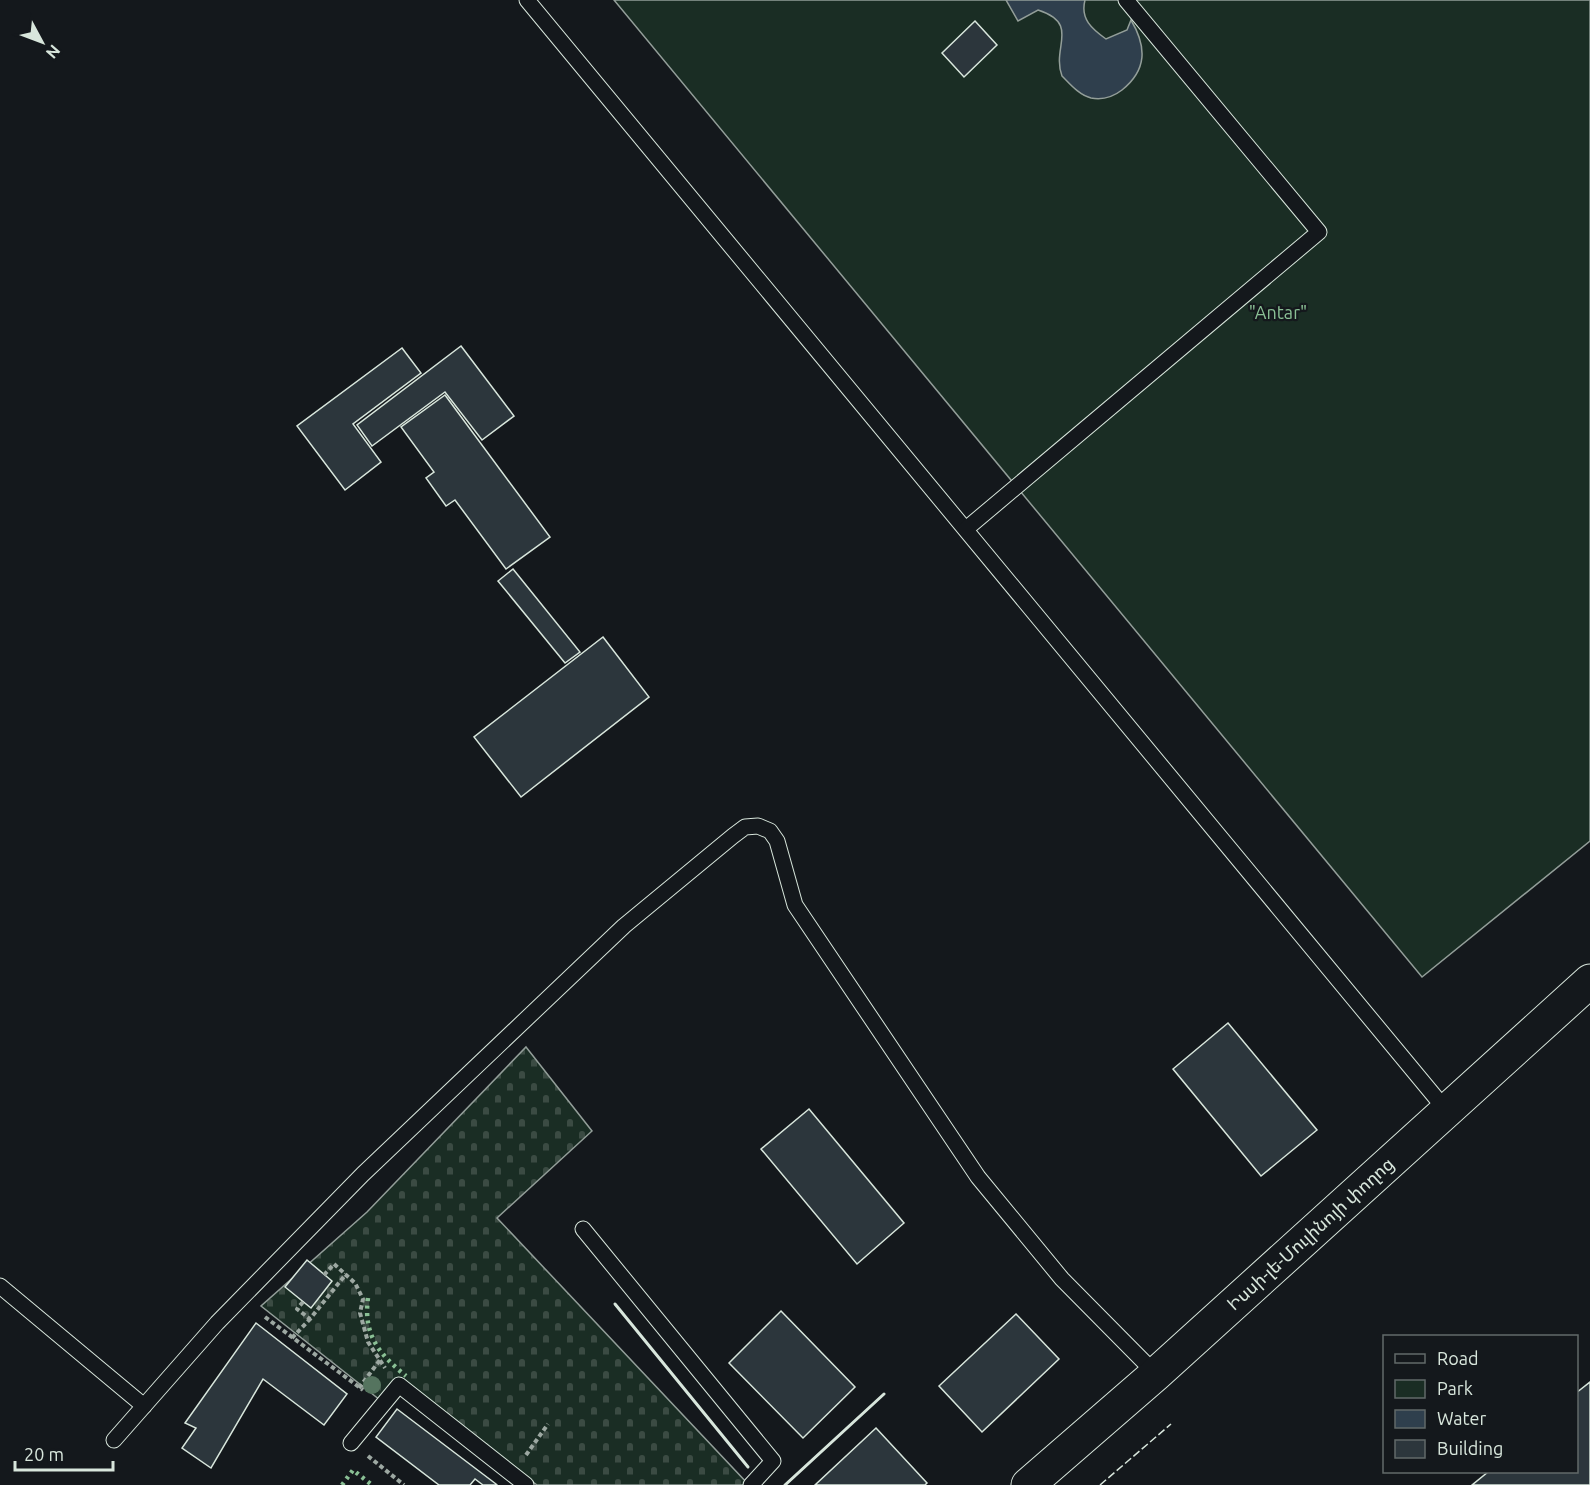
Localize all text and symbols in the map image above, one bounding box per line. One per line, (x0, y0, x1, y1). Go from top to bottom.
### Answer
north arrow (12, 12, 72, 72)
text: N (43, 41, 64, 62)
park label: "Antar" (1249, 302, 1307, 322)
street label: Իսսի-լե-Մուլինոյի փողոց (1223, 1153, 1398, 1314)
legend (1383, 1335, 1578, 1473)
text: Road (1437, 1348, 1479, 1368)
text: Park (1437, 1378, 1473, 1398)
text: Water (1437, 1408, 1487, 1428)
scale bar (15, 1434, 112, 1472)
text: Building (1437, 1438, 1503, 1458)
text: 20 m (24, 1444, 64, 1464)

